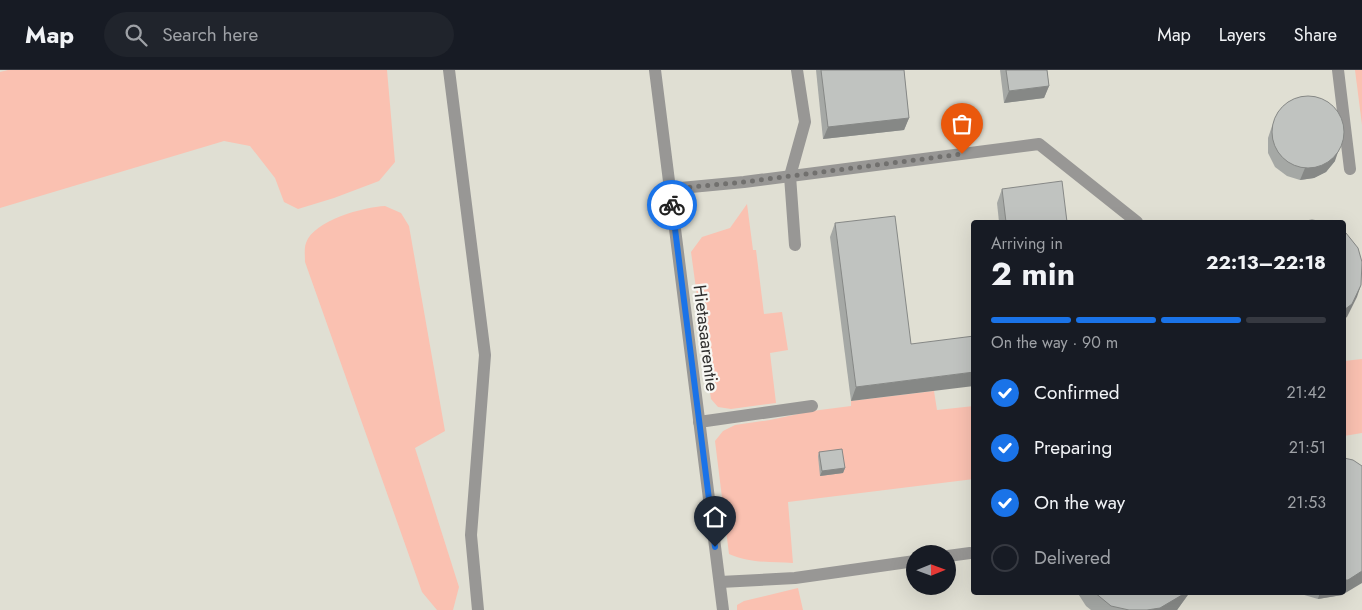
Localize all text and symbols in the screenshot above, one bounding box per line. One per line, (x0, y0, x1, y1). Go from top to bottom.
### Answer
search box (104, 12, 454, 57)
text: Map (25, 17, 74, 52)
icon: search (122, 21, 150, 49)
text: Search here (162, 21, 258, 48)
text: Map (1157, 22, 1191, 48)
text: Layers (1219, 22, 1266, 48)
text: Share (1294, 22, 1337, 48)
pin (941, 103, 983, 154)
icon: bag (948, 110, 976, 138)
courier (647, 180, 697, 230)
icon: bike (658, 191, 686, 219)
text: Arriving in (991, 232, 1063, 255)
text: 22:13–22:18 (1206, 249, 1326, 276)
text: 2 min (991, 251, 1075, 297)
street label: Hietasaarentie (687, 283, 725, 393)
text: On the way · 90 m (991, 331, 1118, 354)
icon: check (991, 379, 1019, 407)
text: Confirmed (1034, 379, 1120, 406)
text: 21:42 (1286, 381, 1326, 404)
icon: check (991, 434, 1019, 462)
text: Preparing (1034, 434, 1112, 461)
text: 21:51 (1289, 436, 1326, 459)
icon: check (991, 489, 1019, 517)
text: On the way (1034, 489, 1125, 516)
text: 21:53 (1287, 491, 1326, 514)
pin (694, 496, 736, 547)
icon: home (701, 503, 729, 531)
text: Delivered (1034, 544, 1111, 571)
north arrow (906, 545, 956, 595)
map controls (906, 545, 956, 595)

